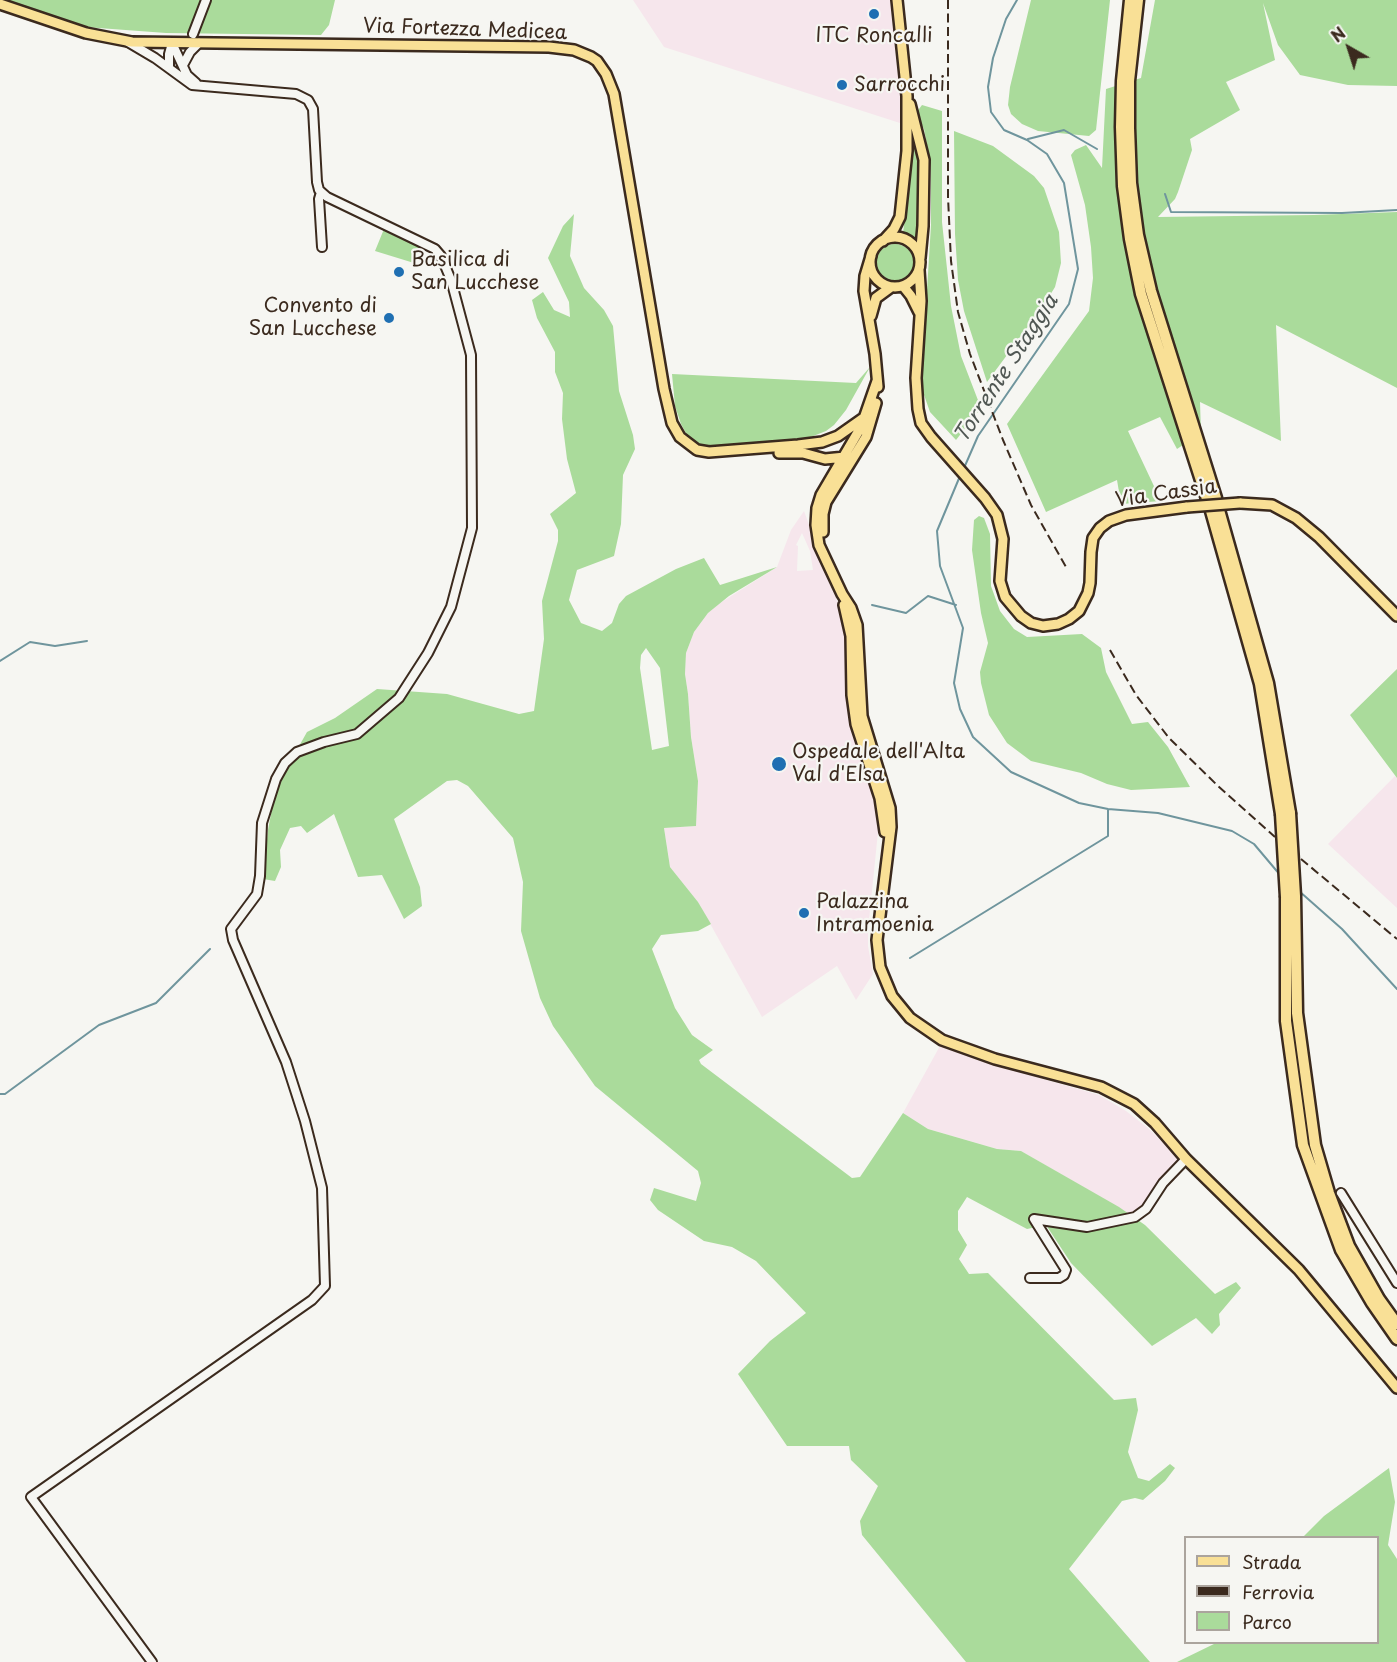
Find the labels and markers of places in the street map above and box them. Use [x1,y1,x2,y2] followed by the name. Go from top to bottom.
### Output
[867,7,881,21] marker: ITC Roncalli
[816,24,932,48] place label: ITC Roncalli
[854,73,945,97] place label: Sarrocchi
[835,78,849,92] marker: Sarrocchi
[411,248,539,295] place label: Basilica di San Lucchese
[392,265,406,279] marker: Basilica di San Lucchese
[249,294,377,341] place label: Convento di San Lucchese
[382,311,396,325] marker: Convento di San Lucchese
[792,740,965,787] place label: Ospedale dell'Alta Val d'Elsa
[770,755,788,773] marker: Ospedale dell'Alta Val d'Elsa
[816,890,934,937] place label: Palazzina Intramoenia
[797,906,811,920] marker: Palazzina Intramoenia

